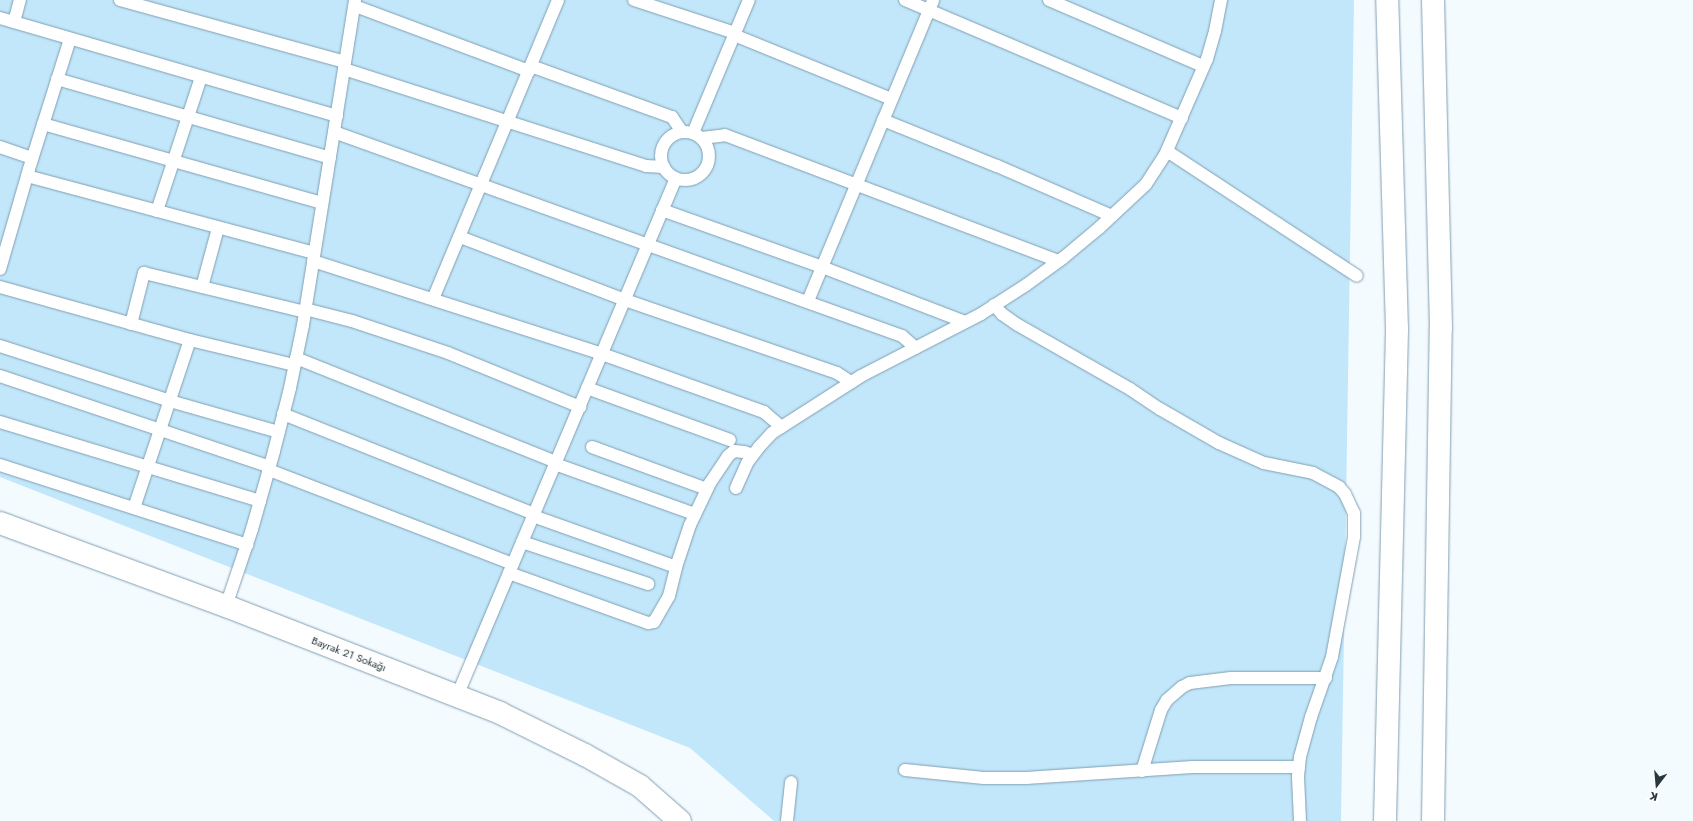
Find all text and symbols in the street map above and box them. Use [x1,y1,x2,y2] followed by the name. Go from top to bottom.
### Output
[310,634,388,674] street label: Bayrak 21 Sokağı
[1637,765,1677,805] north arrow
[1648,788,1660,805] text: K

